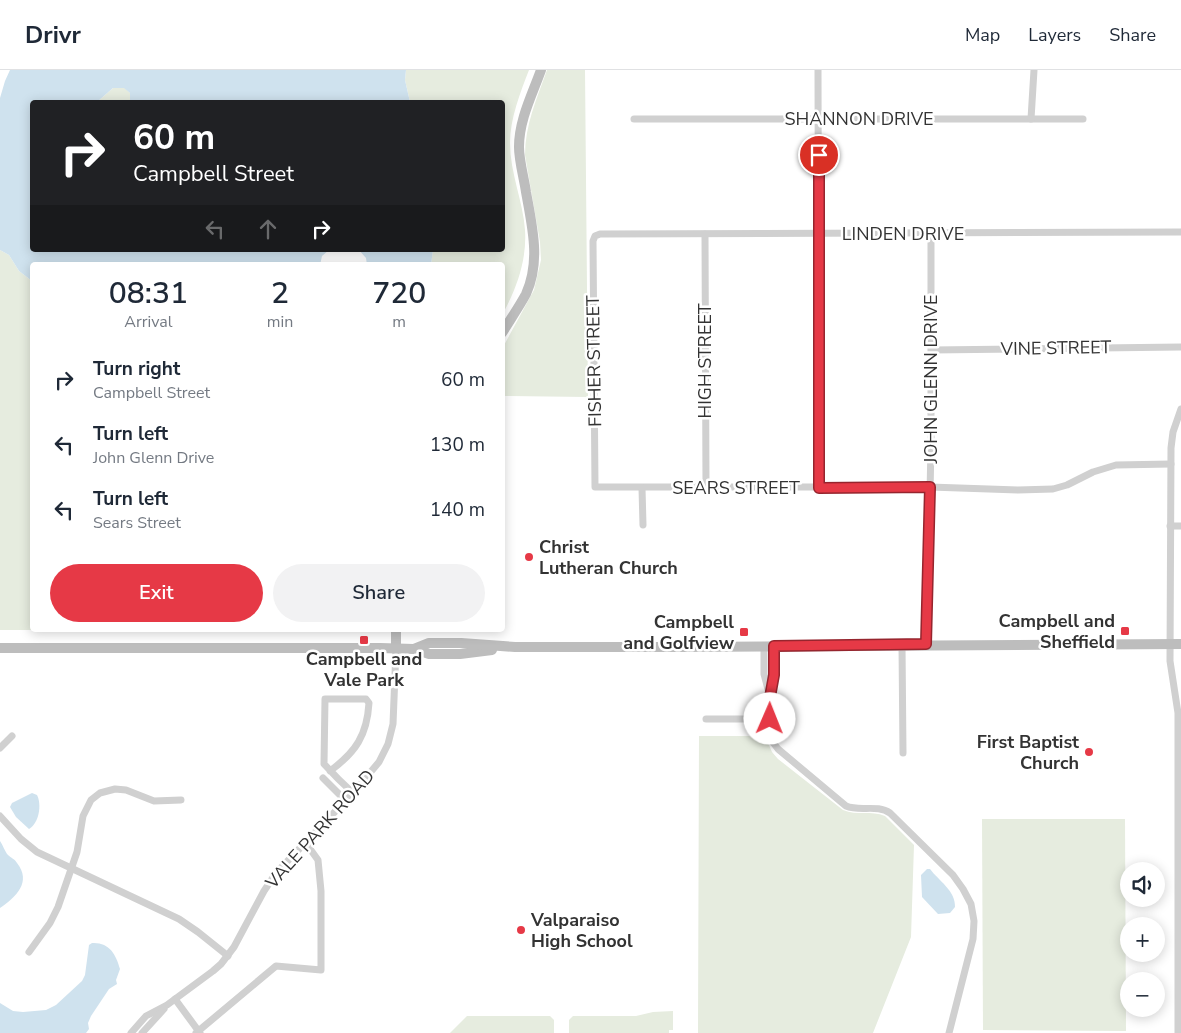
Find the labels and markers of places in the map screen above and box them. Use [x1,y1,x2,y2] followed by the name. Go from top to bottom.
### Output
[798,134,840,176] pin
[539,535,678,580] place label: Christ Lutheran Church
[523,551,535,563] marker: Christ Lutheran Church
[999,609,1115,654] place label: Campbell and Sheffield
[623,610,735,655] place label: Campbell and Golfview
[1119,625,1131,637] marker: Campbell and Sheffield
[738,626,750,638] marker: Campbell and Golfview
[358,634,370,646] marker: Campbell and Vale Park
[306,647,422,692] place label: Campbell and Vale Park
[977,730,1079,775] place label: First Baptist Church
[1083,746,1095,758] marker: First Baptist Church
[530,908,633,953] place label: Valparaiso High School
[515,924,527,936] marker: Valparaiso High School

